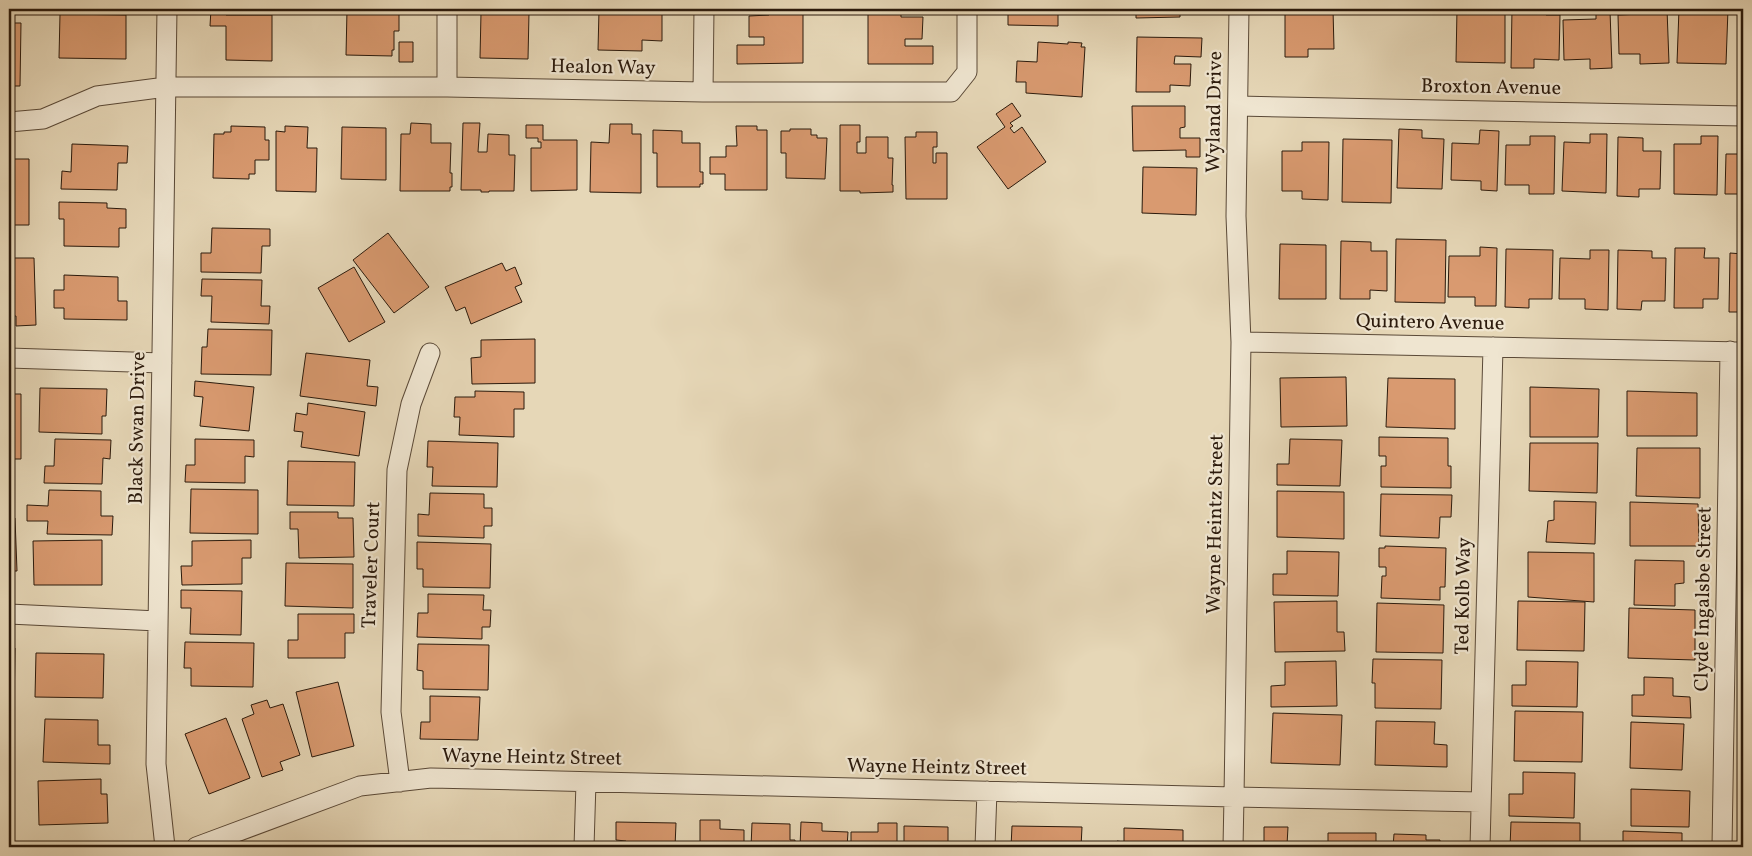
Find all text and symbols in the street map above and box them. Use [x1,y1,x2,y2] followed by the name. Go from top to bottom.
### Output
[1200,51,1230,173] street label: Wyland Drive
[550,53,656,83] street label: Healon Way
[1421,73,1561,103] street label: Broxton Avenue
[1355,308,1505,338] street label: Quintero Avenue
[123,351,153,505] street label: Black Swan Drive
[1200,434,1232,614] street label: Wayne Heintz Street
[356,501,388,629] street label: Traveler Court
[1688,506,1720,692] street label: Clyde Ingalsbe Street
[1449,537,1479,655] street label: Ted Kolb Way
[442,742,622,774] street label: Wayne Heintz Street
[847,752,1027,784] street label: Wayne Heintz Street

